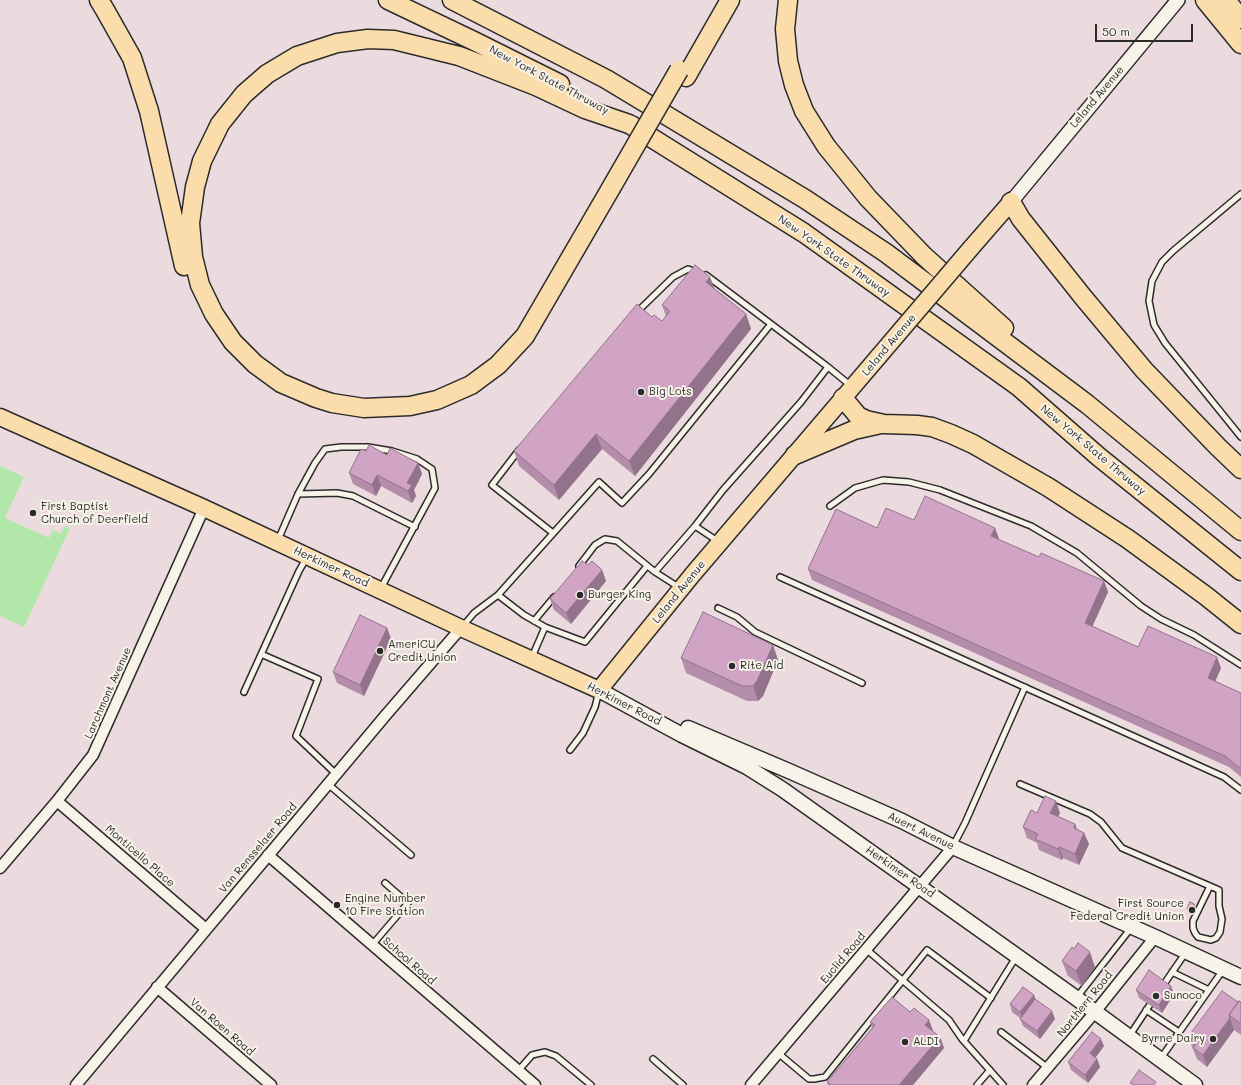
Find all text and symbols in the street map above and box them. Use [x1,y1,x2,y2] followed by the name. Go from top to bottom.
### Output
[1097,16,1195,42] scale bar
[1102,23,1130,39] text: 50 m
[487,43,611,117] street label: New York State Thruway
[1067,63,1127,131] street label: Leland Avenue
[775,212,893,300] street label: New York State Thruway
[859,311,919,379] street label: Leland Avenue
[649,385,692,399] place label: Big Lots
[636,387,646,397] marker: Big Lots
[1038,402,1148,498] street label: New York State Thruway
[41,500,148,526] place label: First Baptist Church of Deerfield
[28,508,38,518] marker: First Baptist Church of Deerfield
[291,544,371,590] street label: Herkimer Road
[650,558,708,626] street label: Leland Avenue
[588,588,651,602] place label: Burger King
[575,590,585,600] marker: Burger King
[388,638,456,664] place label: AmeriCU Credit Union
[82,645,134,741] street label: Larchmont Avenue
[375,646,385,656] marker: AmeriCU Credit Union
[740,659,784,673] place label: Rite Aid
[727,661,737,671] marker: Rite Aid
[585,680,663,728] street label: Herkimer Road
[216,800,300,896] street label: Van Rensselaer Road
[886,809,956,853] street label: Auert Avenue
[102,822,178,890] street label: Monticello Place
[863,843,937,901] street label: Herkimer Road
[345,892,426,918] place label: Engine Number 10 Fire Station
[1070,897,1184,923] place label: First Source Federal Credit Union
[332,900,342,910] marker: Engine Number 10 Fire Station
[1187,905,1197,915] marker: First Source Federal Credit Union
[818,930,868,986] street label: Euclid Road
[380,935,438,987] street label: School Road
[1055,969,1115,1039] street label: Northern Road
[1164,989,1202,1003] place label: Sunoco
[1151,991,1161,1001] marker: Sunoco
[187,995,257,1059] street label: Van Roen Road
[1141,1032,1205,1046] place label: Byrne Dairy
[1208,1034,1218,1044] marker: Byrne Dairy
[913,1035,939,1049] place label: ALDI
[900,1037,910,1047] marker: ALDI

